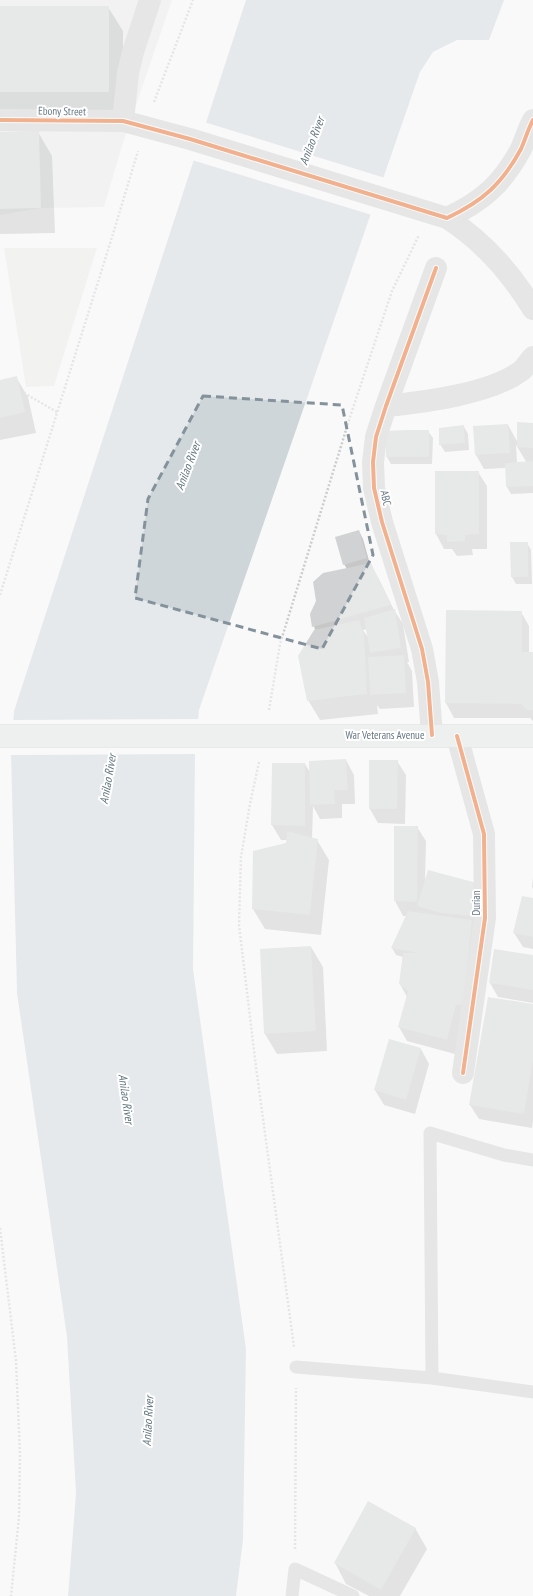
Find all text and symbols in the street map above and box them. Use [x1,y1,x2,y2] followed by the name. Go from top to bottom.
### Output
[38,104,86,118] street label: Ebony Street
[296,113,328,167] water label: Anilao River
[172,438,204,492] water label: Anilao River
[378,489,394,507] street label: ABC
[346,728,425,742] street label: War Veterans Avenue
[96,751,120,805] water label: Anilao River
[469,890,483,916] street label: Durian
[116,1073,138,1126] water label: Anilao River
[139,1394,156,1446] water label: Anilao River

